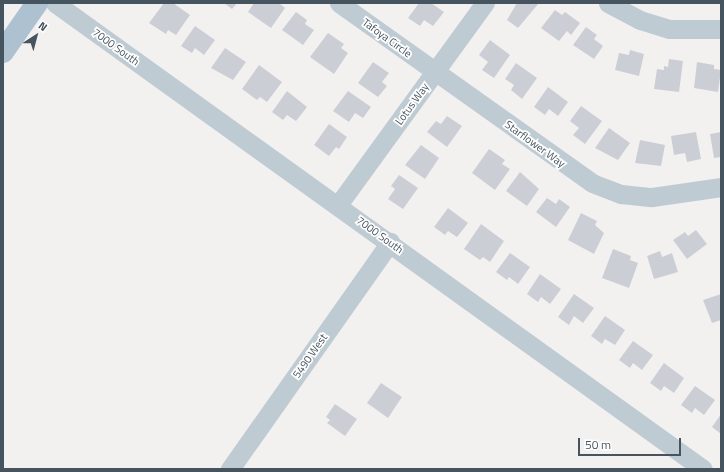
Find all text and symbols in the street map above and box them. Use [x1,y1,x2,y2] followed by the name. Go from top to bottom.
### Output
[16,16,56,56] north arrow
[360,16,414,60] street label: Tafoya Circle
[35,18,51,35] text: N
[90,26,142,68] street label: 7000 South
[392,80,432,128] street label: Lotus Way
[502,118,568,170] street label: Starflower Way
[354,214,406,256] street label: 7000 South
[290,331,330,381] street label: 5490 West
[580,430,683,456] scale bar
[585,435,611,454] text: 50 m

